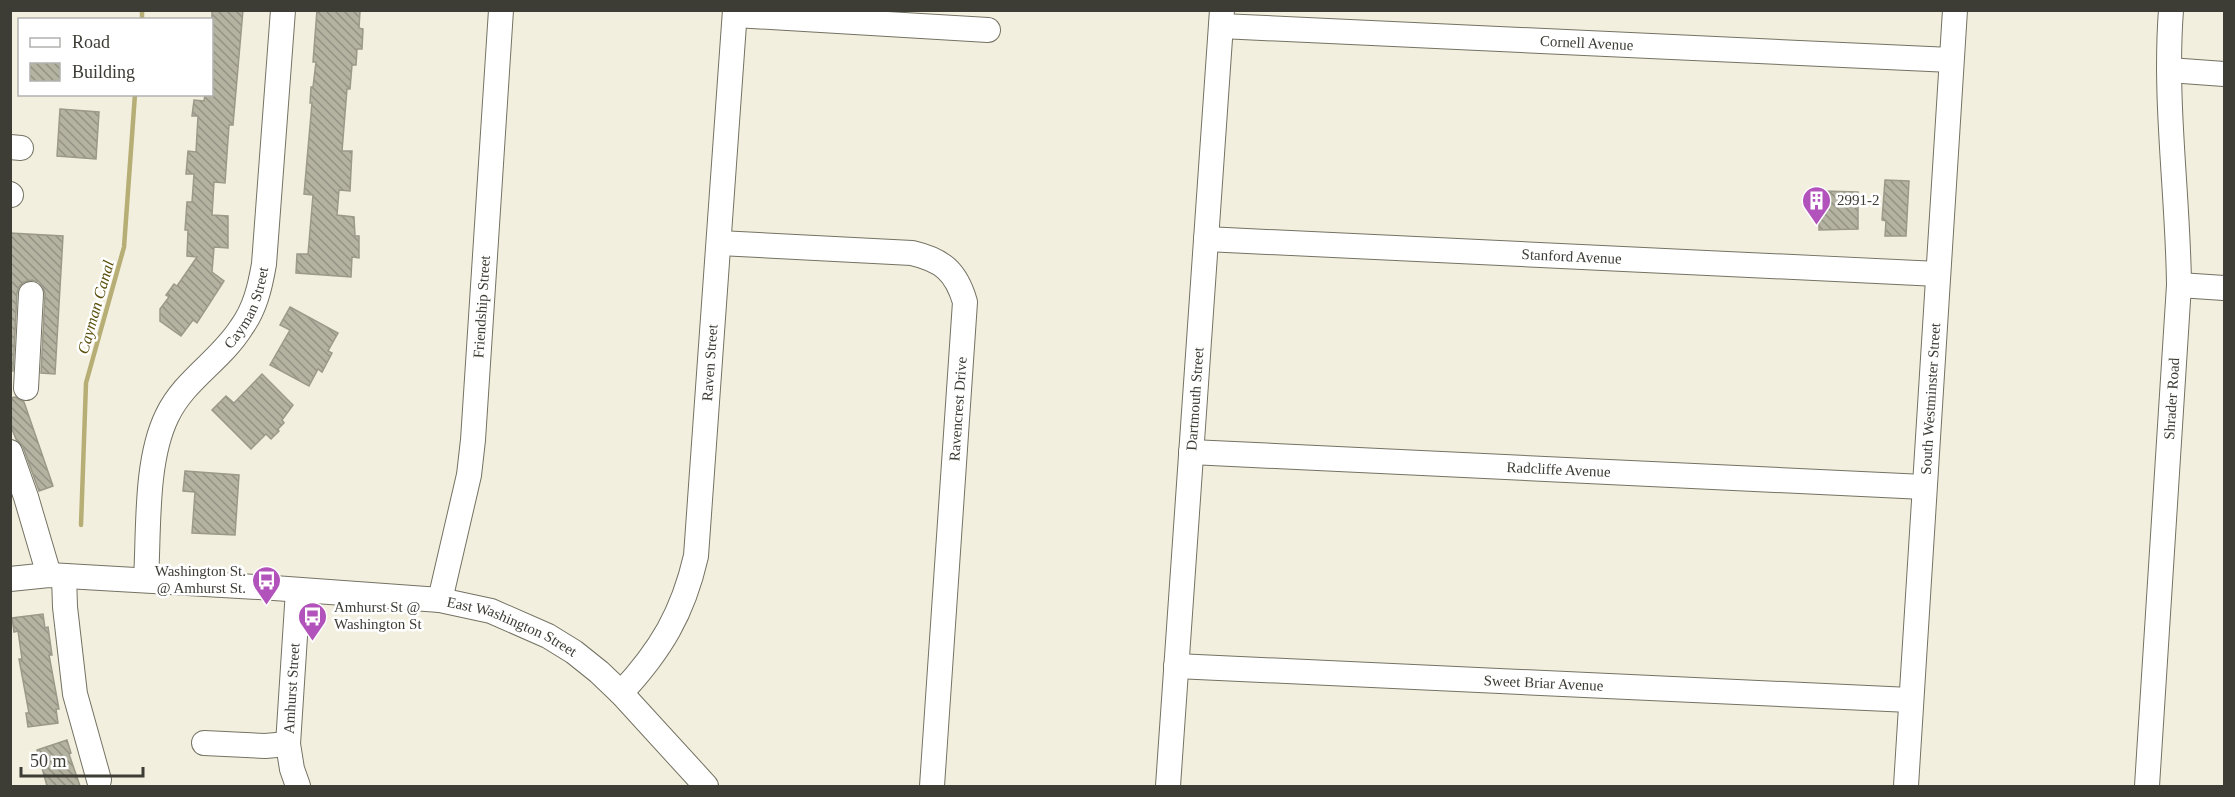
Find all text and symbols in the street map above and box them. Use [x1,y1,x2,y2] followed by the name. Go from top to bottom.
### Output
[18,18,213,96] legend
[72,32,110,52] text: Road
[1540,33,1634,53] street label: Cornell Avenue
[72,62,135,82] text: Building
[1800,184,1832,226] building icon: 2991-2
[1837,192,1880,208] place label: 2991-2
[1521,246,1622,267] street label: Stanford Avenue
[470,254,493,359] street label: Friendship Street
[74,258,118,356] water label: Cayman Canal
[221,265,271,352] street label: Cayman Street
[1918,322,1943,475] street label: South Westminster Street
[699,323,721,402] street label: Raven Street
[1183,346,1207,451] street label: Dartmouth Street
[946,356,970,462] street label: Ravencrest Drive
[2161,357,2182,440] street label: Shrader Road
[1506,459,1611,480] street label: Radcliffe Avenue
[155,563,246,596] place label: Washington St. @ Amhurst St.
[251,564,283,606] bus stop icon: Washington St. @ Amhurst St.
[445,594,580,660] street label: East Washington Street
[334,599,422,632] place label: Amhurst St @ Washington St
[297,600,329,642] bus stop icon: Amhurst St @ Washington St
[281,642,303,735] street label: Amhurst Street
[1483,672,1604,694] street label: Sweet Briar Avenue
[21,740,142,778] scale bar
[30,751,67,771] text: 50 m

